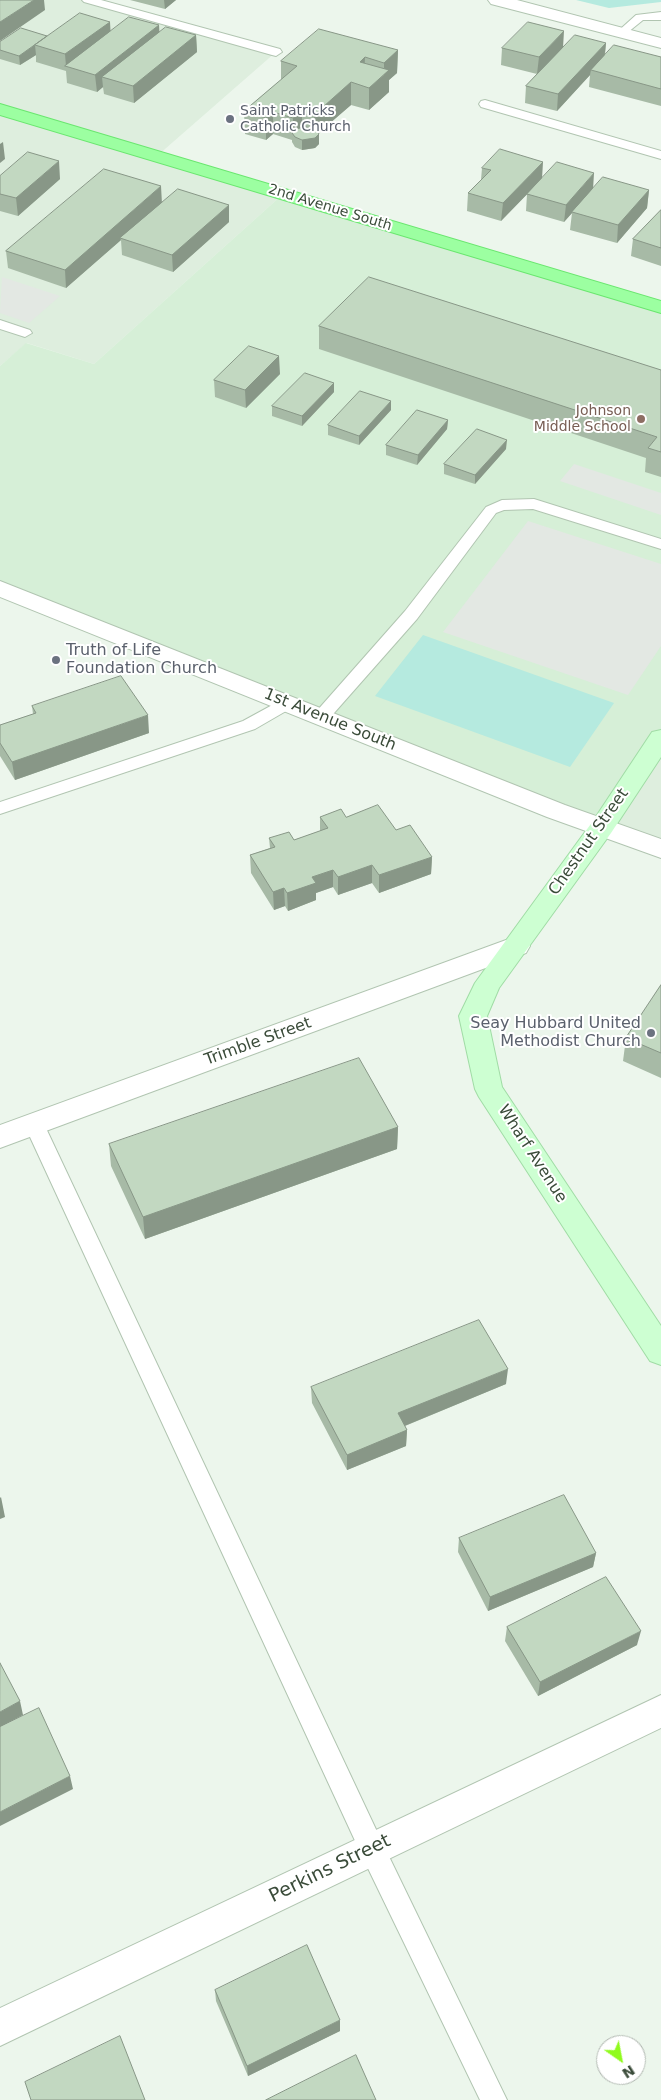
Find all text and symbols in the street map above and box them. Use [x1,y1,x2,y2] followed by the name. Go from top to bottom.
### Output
[240,103,351,136] place label: Saint Patricks Catholic Church
[224,113,236,125] marker: Saint Patricks Catholic Church
[266,181,394,235] street label: 2nd Avenue South
[534,403,631,436] place label: Johnson Middle School
[635,413,647,425] marker: Johnson Middle School
[66,641,217,679] place label: Truth of Life Foundation Church
[50,654,62,666] marker: Truth of Life Foundation Church
[261,685,399,755] street label: 1st Avenue South
[545,785,633,899] street label: Chestnut Street
[202,1014,314,1070] street label: Trimble Street
[470,1014,641,1052] place label: Seay Hubbard United Methodist Church
[645,1027,657,1039] marker: Seay Hubbard United Methodist Church
[493,1102,571,1206] street label: Wharf Avenue
[266,1830,394,1908] street label: Perkins Street
[596,2035,646,2085] north arrow
[619,2062,638,2082] text: N

